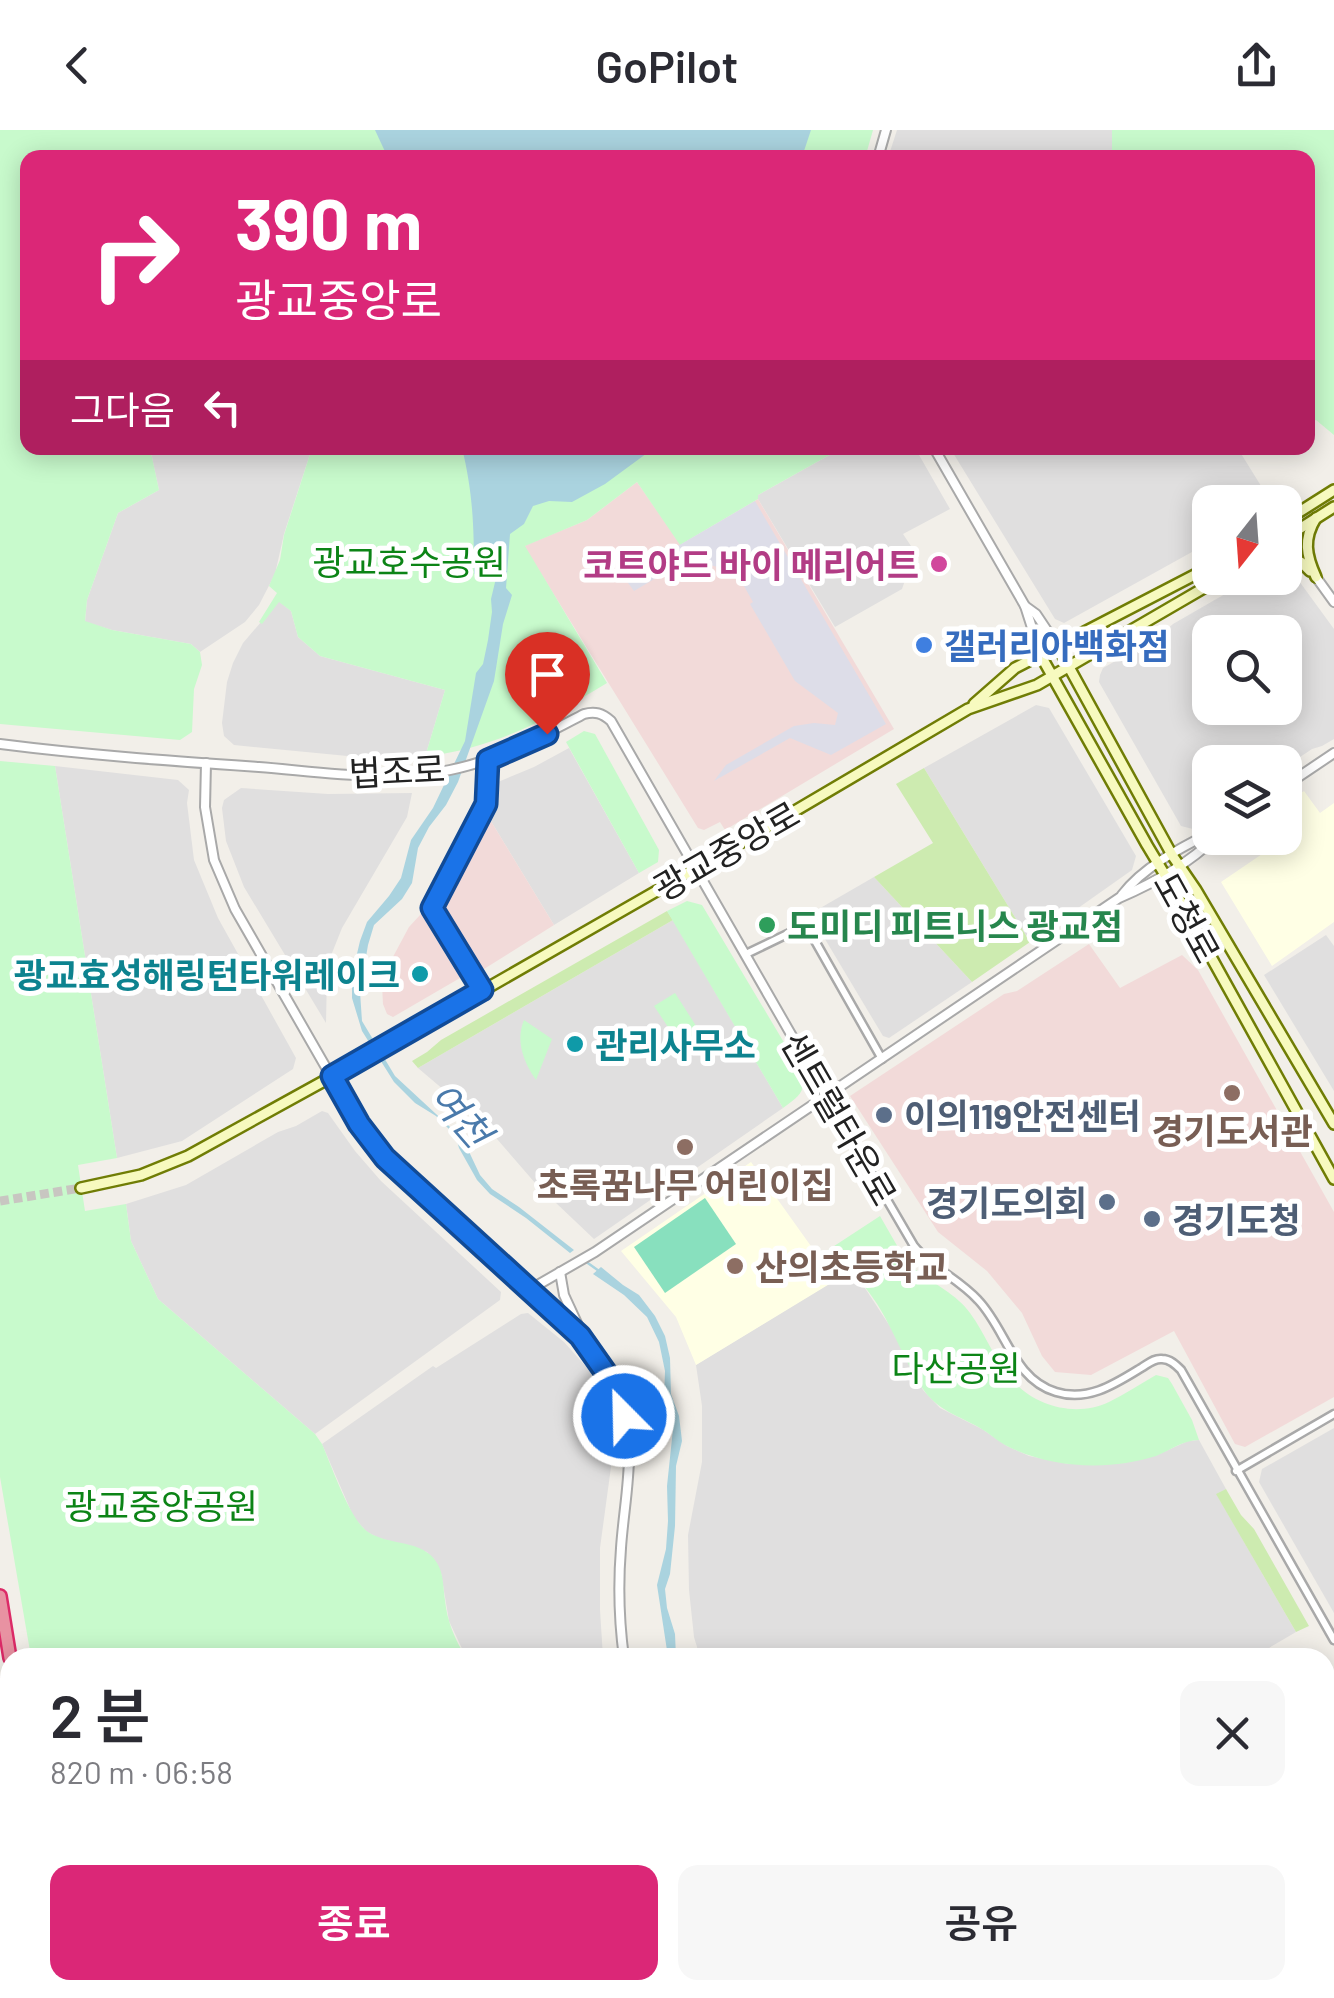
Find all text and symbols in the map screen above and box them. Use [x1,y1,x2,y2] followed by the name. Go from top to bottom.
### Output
[50,38,105,93] icon: back
[596,38,738,92] text: GoPilot
[1229,38,1284,93] icon: share
[235,180,422,264] text: 390 m
[70,190,200,320] icon: right
[235,272,442,326] text: 광교중앙로
[195,380,250,435] icon: left
[70,386,175,432] text: 그다음
[1192,485,1302,595] north arrow
[1192,485,1302,855] map controls
[312,540,506,582] park label: 광교호수공원
[583,543,919,585] place label: 코트야드 바이 메리어트
[928,553,950,575] marker: 코트야드 바이 메리어트
[1192,615,1302,725] button: search
[944,624,1169,666] place label: 갤러리아백화점
[505,632,590,735] pin
[913,634,935,656] marker: 갤러리아백화점
[520,647,575,702] icon: arrive
[1192,745,1302,855] button: layers
[348,747,446,793] street label: 법조로
[646,792,806,908] street label: 광교중앙로
[1146,865,1230,969] street label: 도청로
[787,904,1123,946] place label: 도미디 피트니스 광교점
[756,914,778,936] marker: 도미디 피트니스 광교점
[14,953,400,995] place label: 광교효성해링턴타워레이크
[409,963,431,985] marker: 광교효성해링턴타워레이크
[595,1023,756,1065] place label: 관리사무소
[774,1024,906,1212] street label: 센트럴타운로
[564,1033,586,1055] marker: 관리사무소
[421,1073,504,1159] water label: 여천
[1221,1082,1243,1104] marker: 경기도서관
[904,1094,1141,1136] place label: 이의119안전센터
[873,1104,895,1126] marker: 이의119안전센터
[1151,1109,1313,1151] place label: 경기도서관
[674,1136,696,1158] marker: 초록꿈나무 어린이집
[537,1163,833,1205] place label: 초록꿈나무 어린이집
[926,1181,1087,1223] place label: 경기도의회
[1096,1191,1118,1213] marker: 경기도의회
[1172,1198,1301,1240] place label: 경기도청
[1141,1208,1163,1230] marker: 경기도청
[755,1245,948,1287] place label: 산의초등학교
[724,1255,746,1277] marker: 산의초등학교
[892,1346,1020,1388] park label: 다산공원
[572,1364,676,1468] position arrow
[64,1484,258,1526] park label: 광교중앙공원
[50,1678,150,1750] text: 2 분
[1180,1681,1285,1786] button: close
[50,1752,233,1790] text: 820 m · 06:58
[50,1865,658,1980] button: 종료
[678,1865,1285,1980] button: 공유

